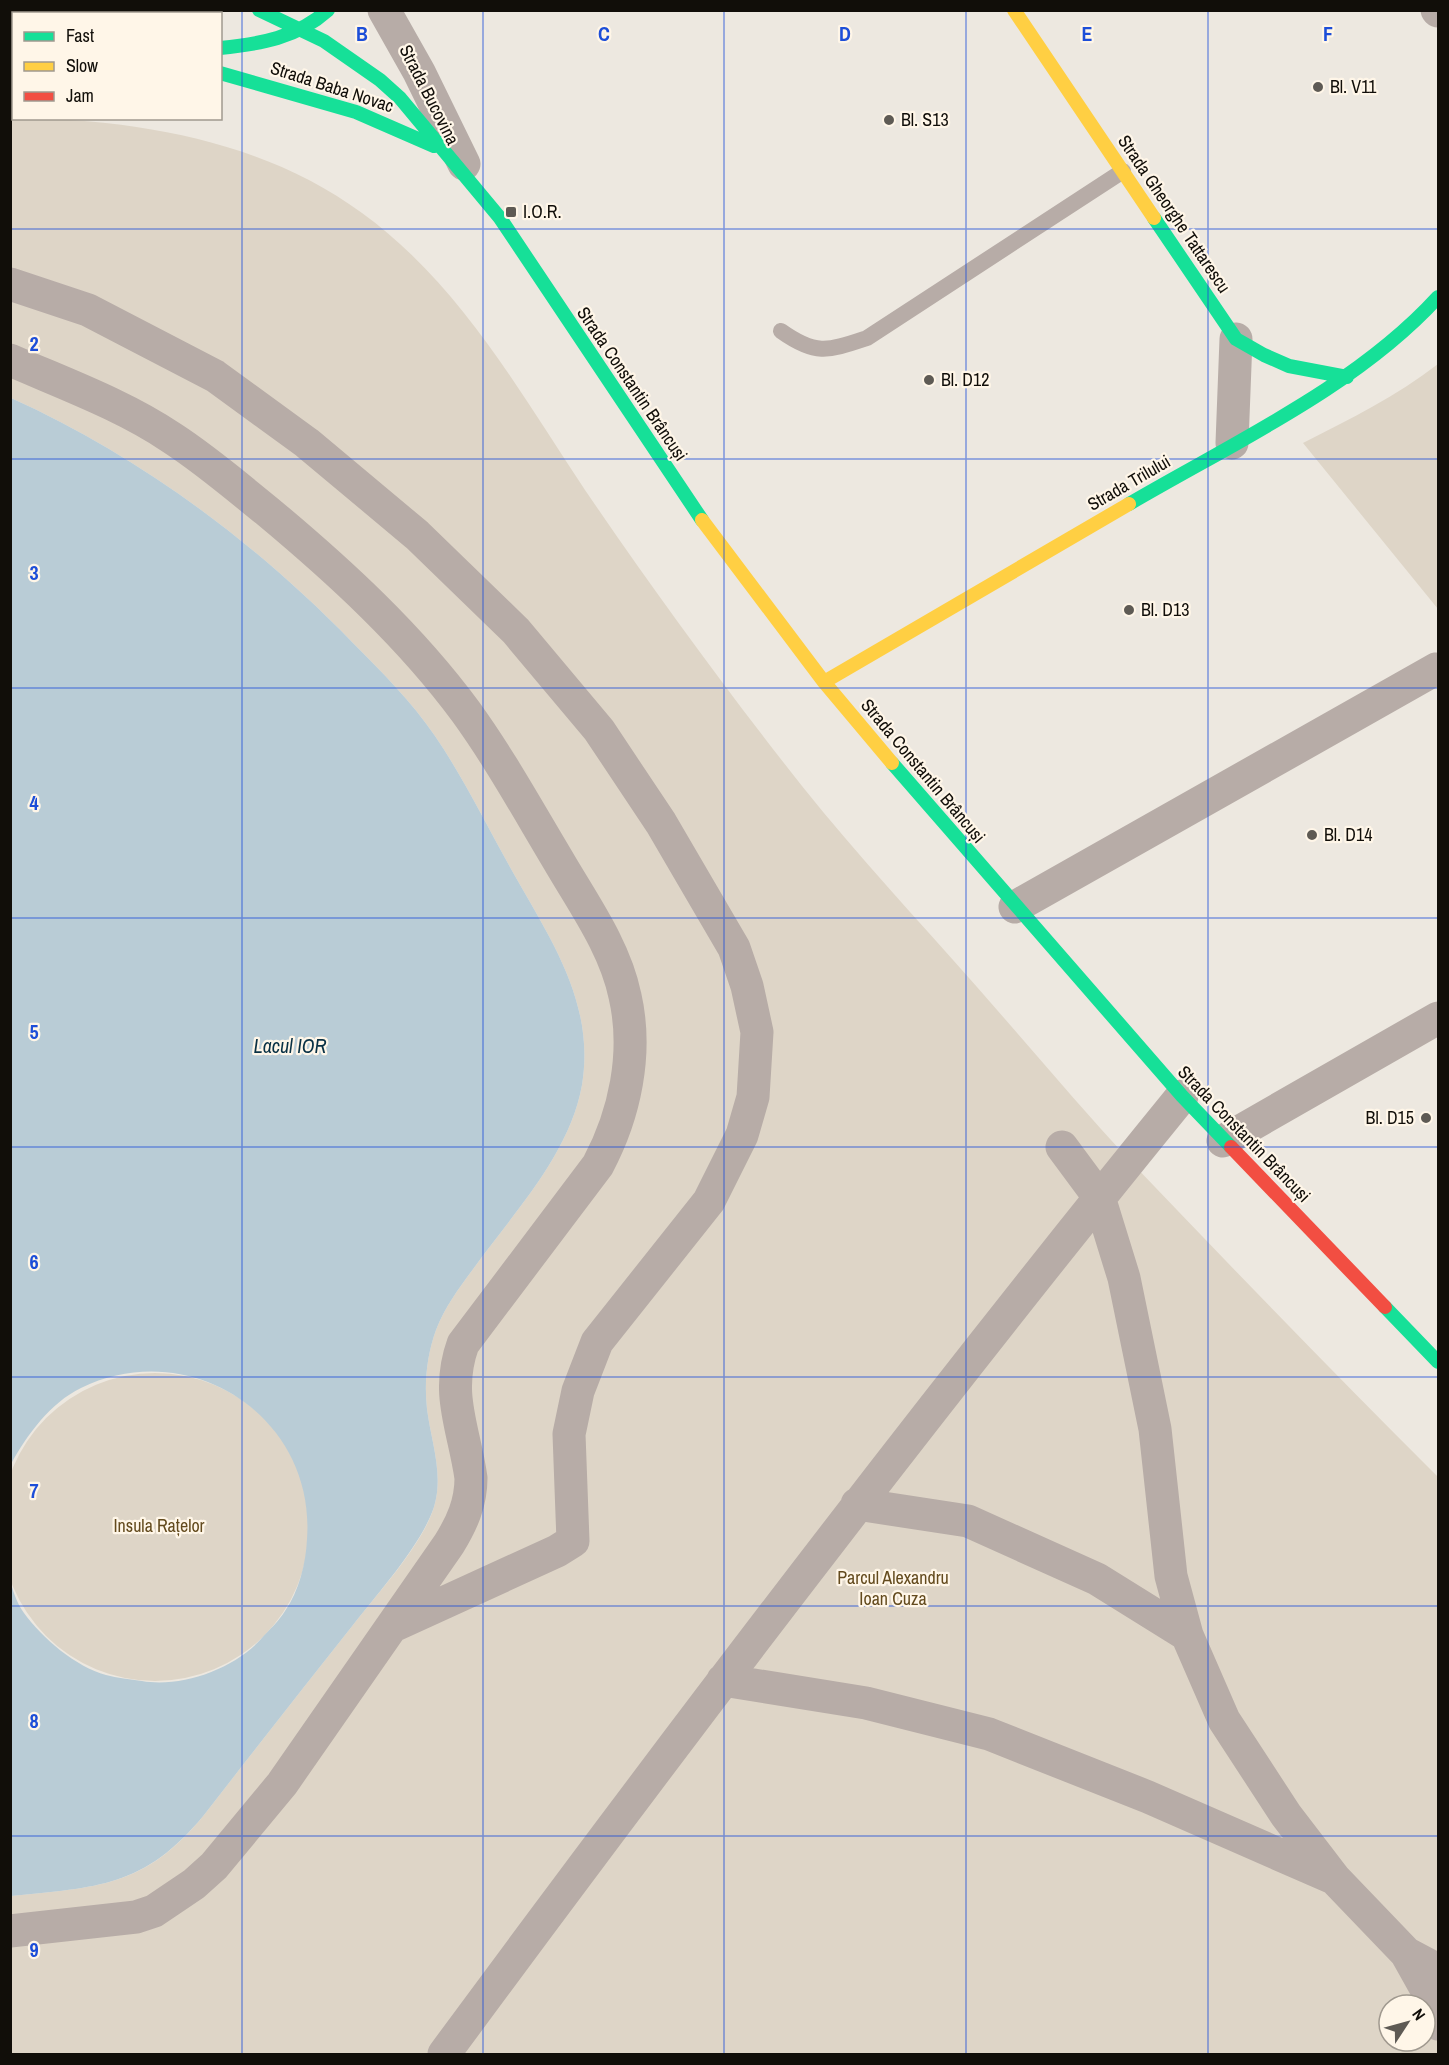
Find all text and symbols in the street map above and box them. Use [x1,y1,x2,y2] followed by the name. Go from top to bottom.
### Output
[12,12,222,120] legend
[356,20,368,47] text: B
[598,20,610,47] text: C
[839,20,851,47] text: D
[1082,20,1093,47] text: E
[1323,20,1333,47] text: F
[66,23,94,48] text: Fast
[394,40,465,149] street label: Strada Bucovina
[66,53,98,78] text: Slow
[267,55,397,118] street label: Strada Baba Novac
[1330,74,1377,99] place label: Bl. V11
[1311,80,1325,94] marker: Bl. V11
[66,83,94,108] text: Jam
[901,107,949,132] place label: Bl. S13
[882,113,896,127] marker: Bl. S13
[1112,130,1237,298] street label: Strada Gheorghe Tattarescu
[523,199,562,224] place label: I.O.R.
[504,205,518,219] marker: I.O.R.
[571,302,693,466] street label: Strada Constantin Brâncuși
[29,330,39,357] text: 2
[941,367,989,392] place label: Bl. D12
[922,373,936,387] marker: Bl. D12
[1083,449,1175,516] street label: Strada Trilului
[29,559,39,586] text: 3
[1141,597,1189,622] place label: Bl. D13
[1122,603,1136,617] marker: Bl. D13
[856,693,991,848] street label: Strada Constantin Brâncuși
[29,789,39,816] text: 4
[1324,822,1372,847] place label: Bl. D14
[1305,828,1319,842] marker: Bl. D14
[29,1018,39,1045] text: 5
[254,1032,327,1059] water label: Lacul IOR
[1172,1060,1316,1208] street label: Strada Constantin Brâncuși
[1366,1105,1414,1130] place label: Bl. D15
[1419,1111,1433,1125] marker: Bl. D15
[29,1248,39,1275] text: 6
[29,1477,39,1504] text: 7
[113,1513,205,1538] park label: Insula Rațelor
[837,1565,949,1611] park label: Parcul Alexandru Ioan Cuza
[29,1707,39,1734] text: 8
[29,1936,39,1963] text: 9
[1377,1993,1437,2053] north arrow
[1407,2004,1431,2024] text: N

